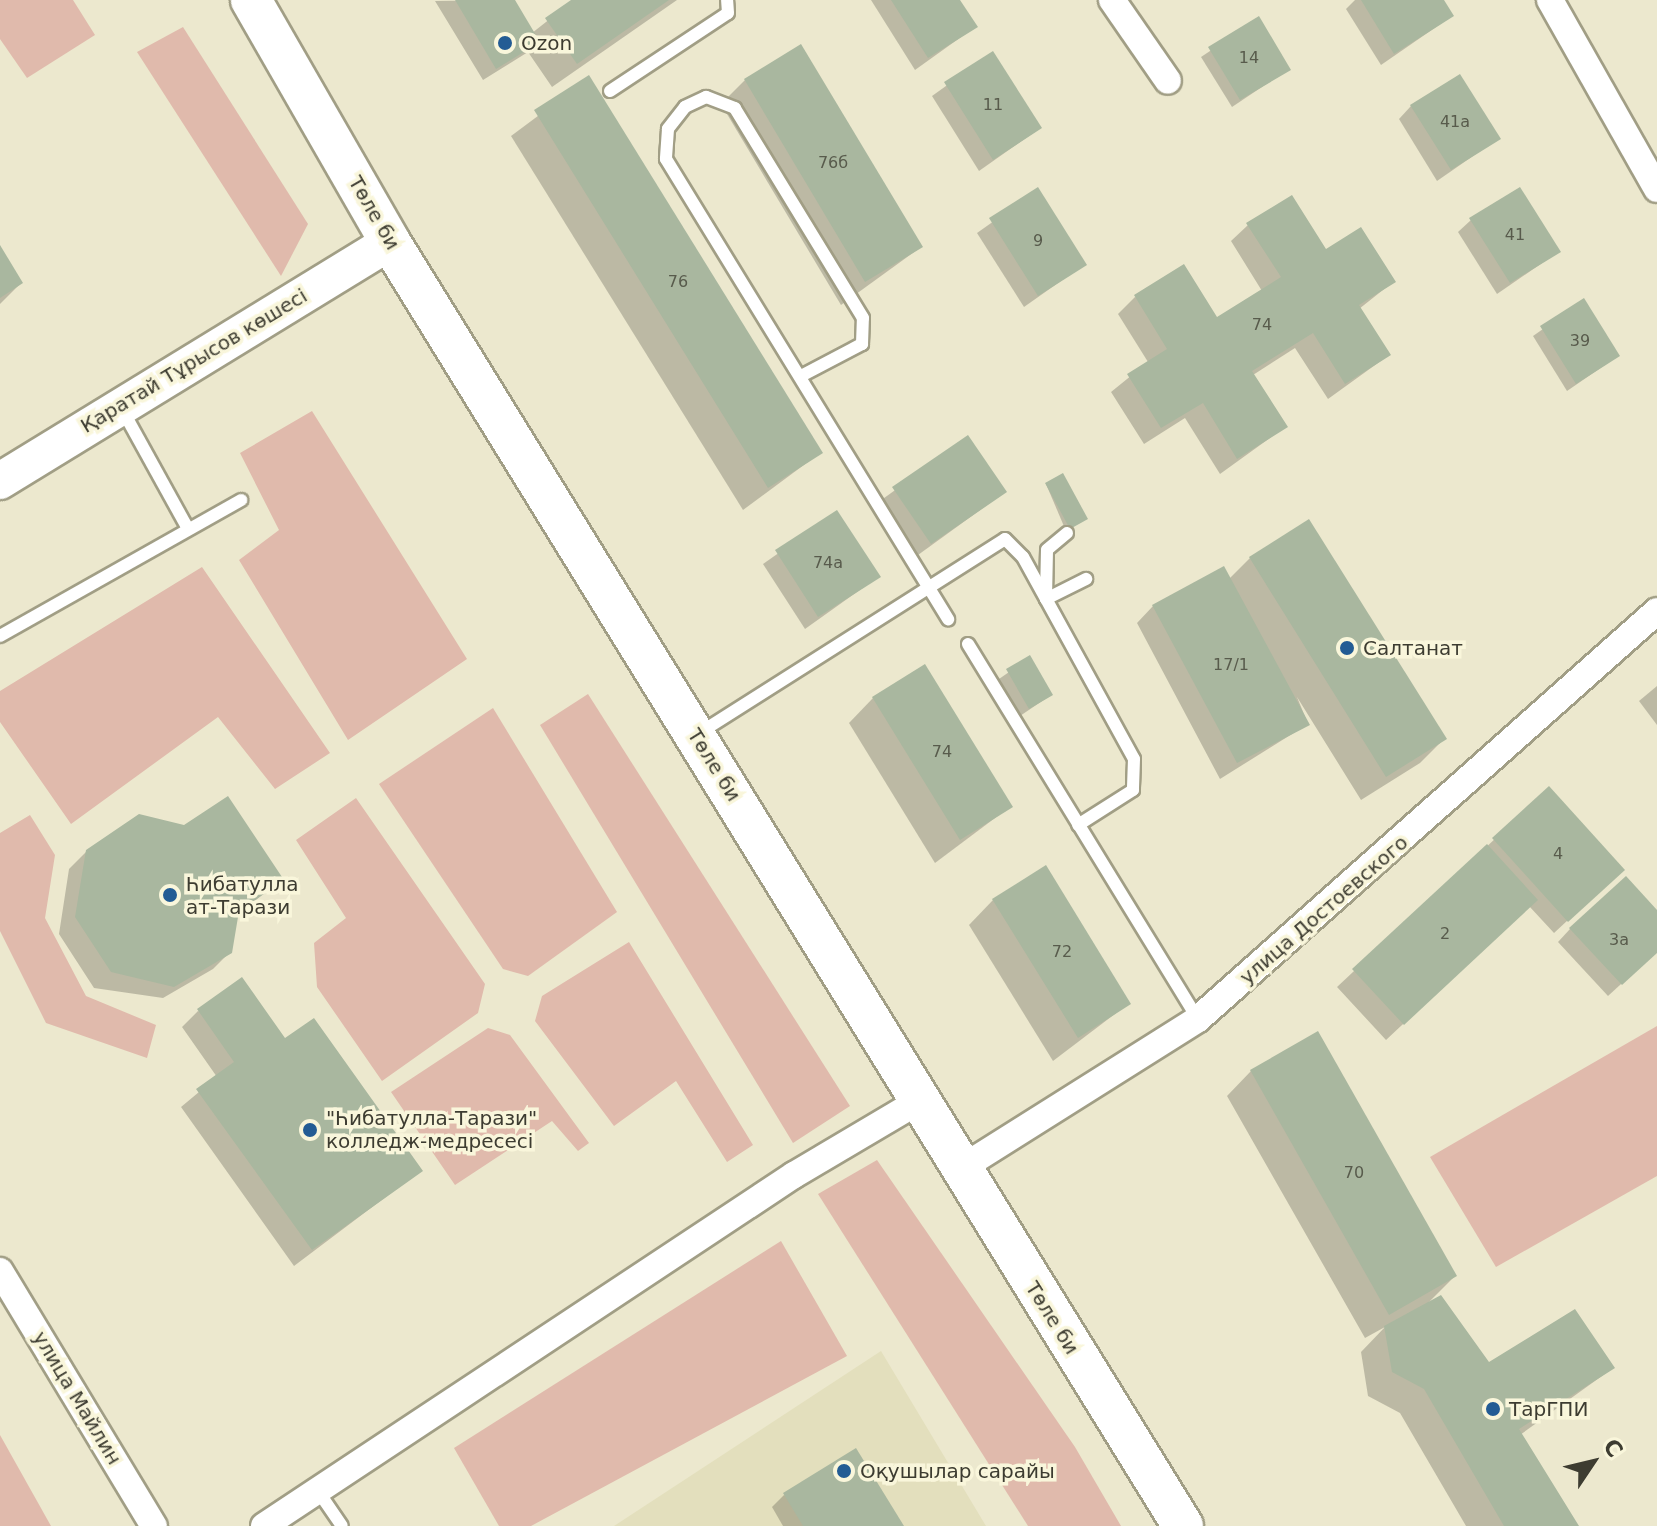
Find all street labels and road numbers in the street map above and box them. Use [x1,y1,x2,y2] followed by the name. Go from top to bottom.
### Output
[343,172,405,254] street label: Төле би
[76,284,312,438] street label: Қаратай Тұрысов көшесі
[682,724,746,806] street label: Төле би
[1235,831,1413,989] street label: улица Достоевского
[1020,1277,1084,1359] street label: Төле би
[28,1327,126,1469] street label: улица Майлин

